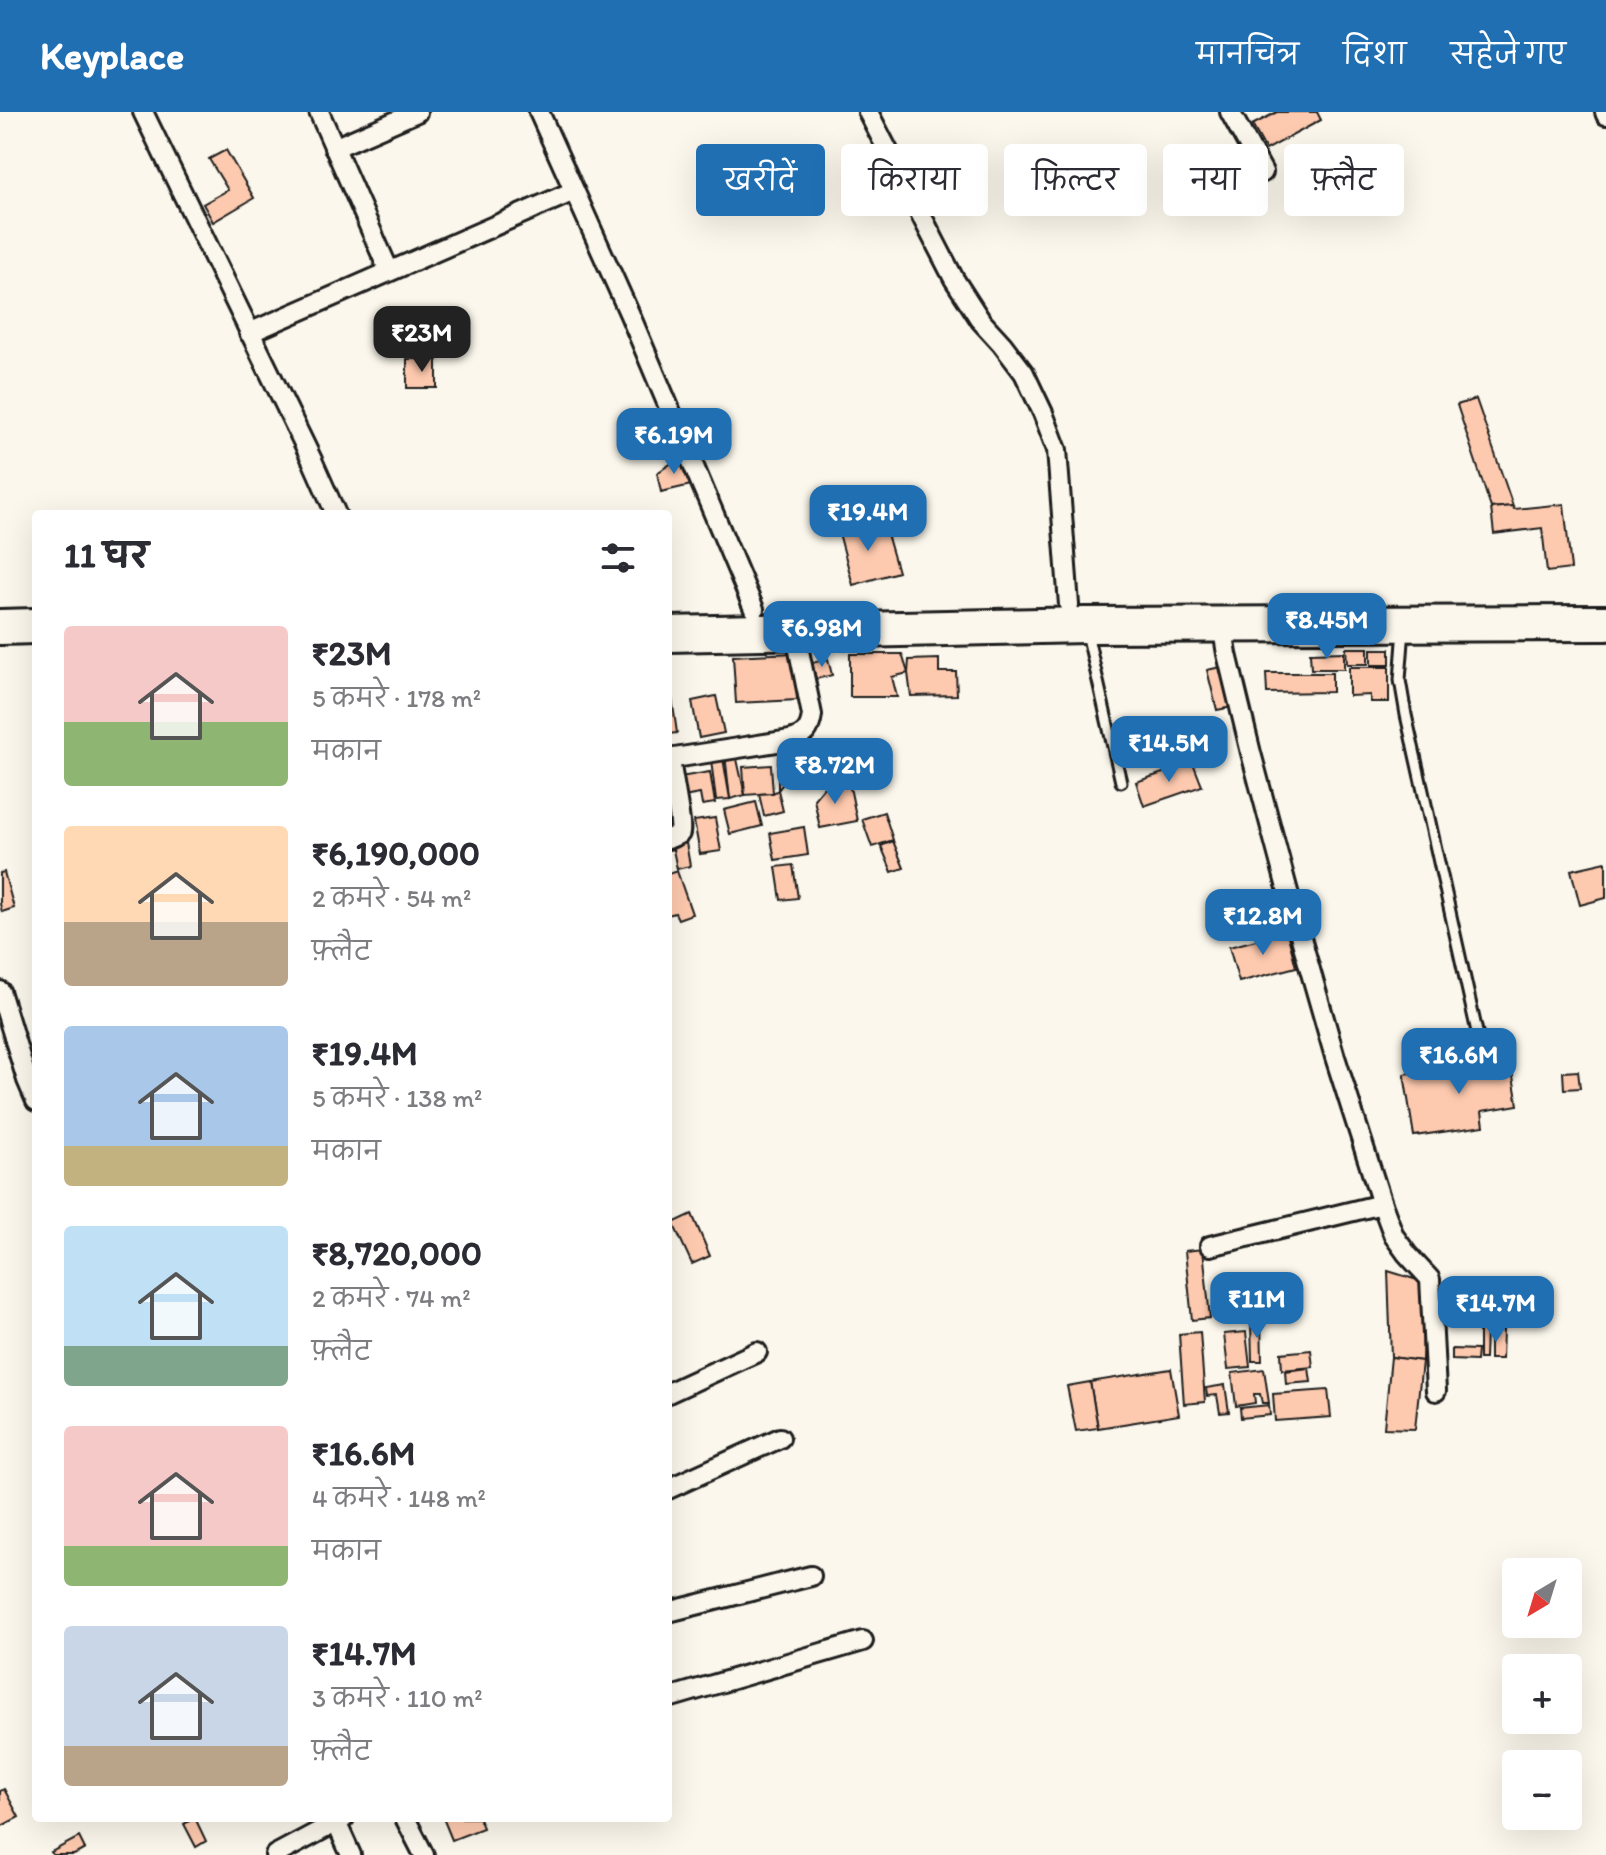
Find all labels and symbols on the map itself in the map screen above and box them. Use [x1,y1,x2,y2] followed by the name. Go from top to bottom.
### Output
[375,306,469,374] pin: ₹23M
[609,408,739,476] pin: ₹6.19M
[803,485,933,553] pin: ₹19.4M
[1262,593,1392,661] pin: ₹8.45M
[757,601,887,669] pin: ₹6.98M
[1104,716,1234,784] pin: ₹14.5M
[770,738,900,806] pin: ₹8.72M
[1198,889,1328,957] pin: ₹12.8M
[1394,1028,1524,1096] pin: ₹16.6M
[1210,1272,1304,1340] pin: ₹11M
[1431,1276,1561,1344] pin: ₹14.7M
[1502,1558,1582,1638] north arrow

